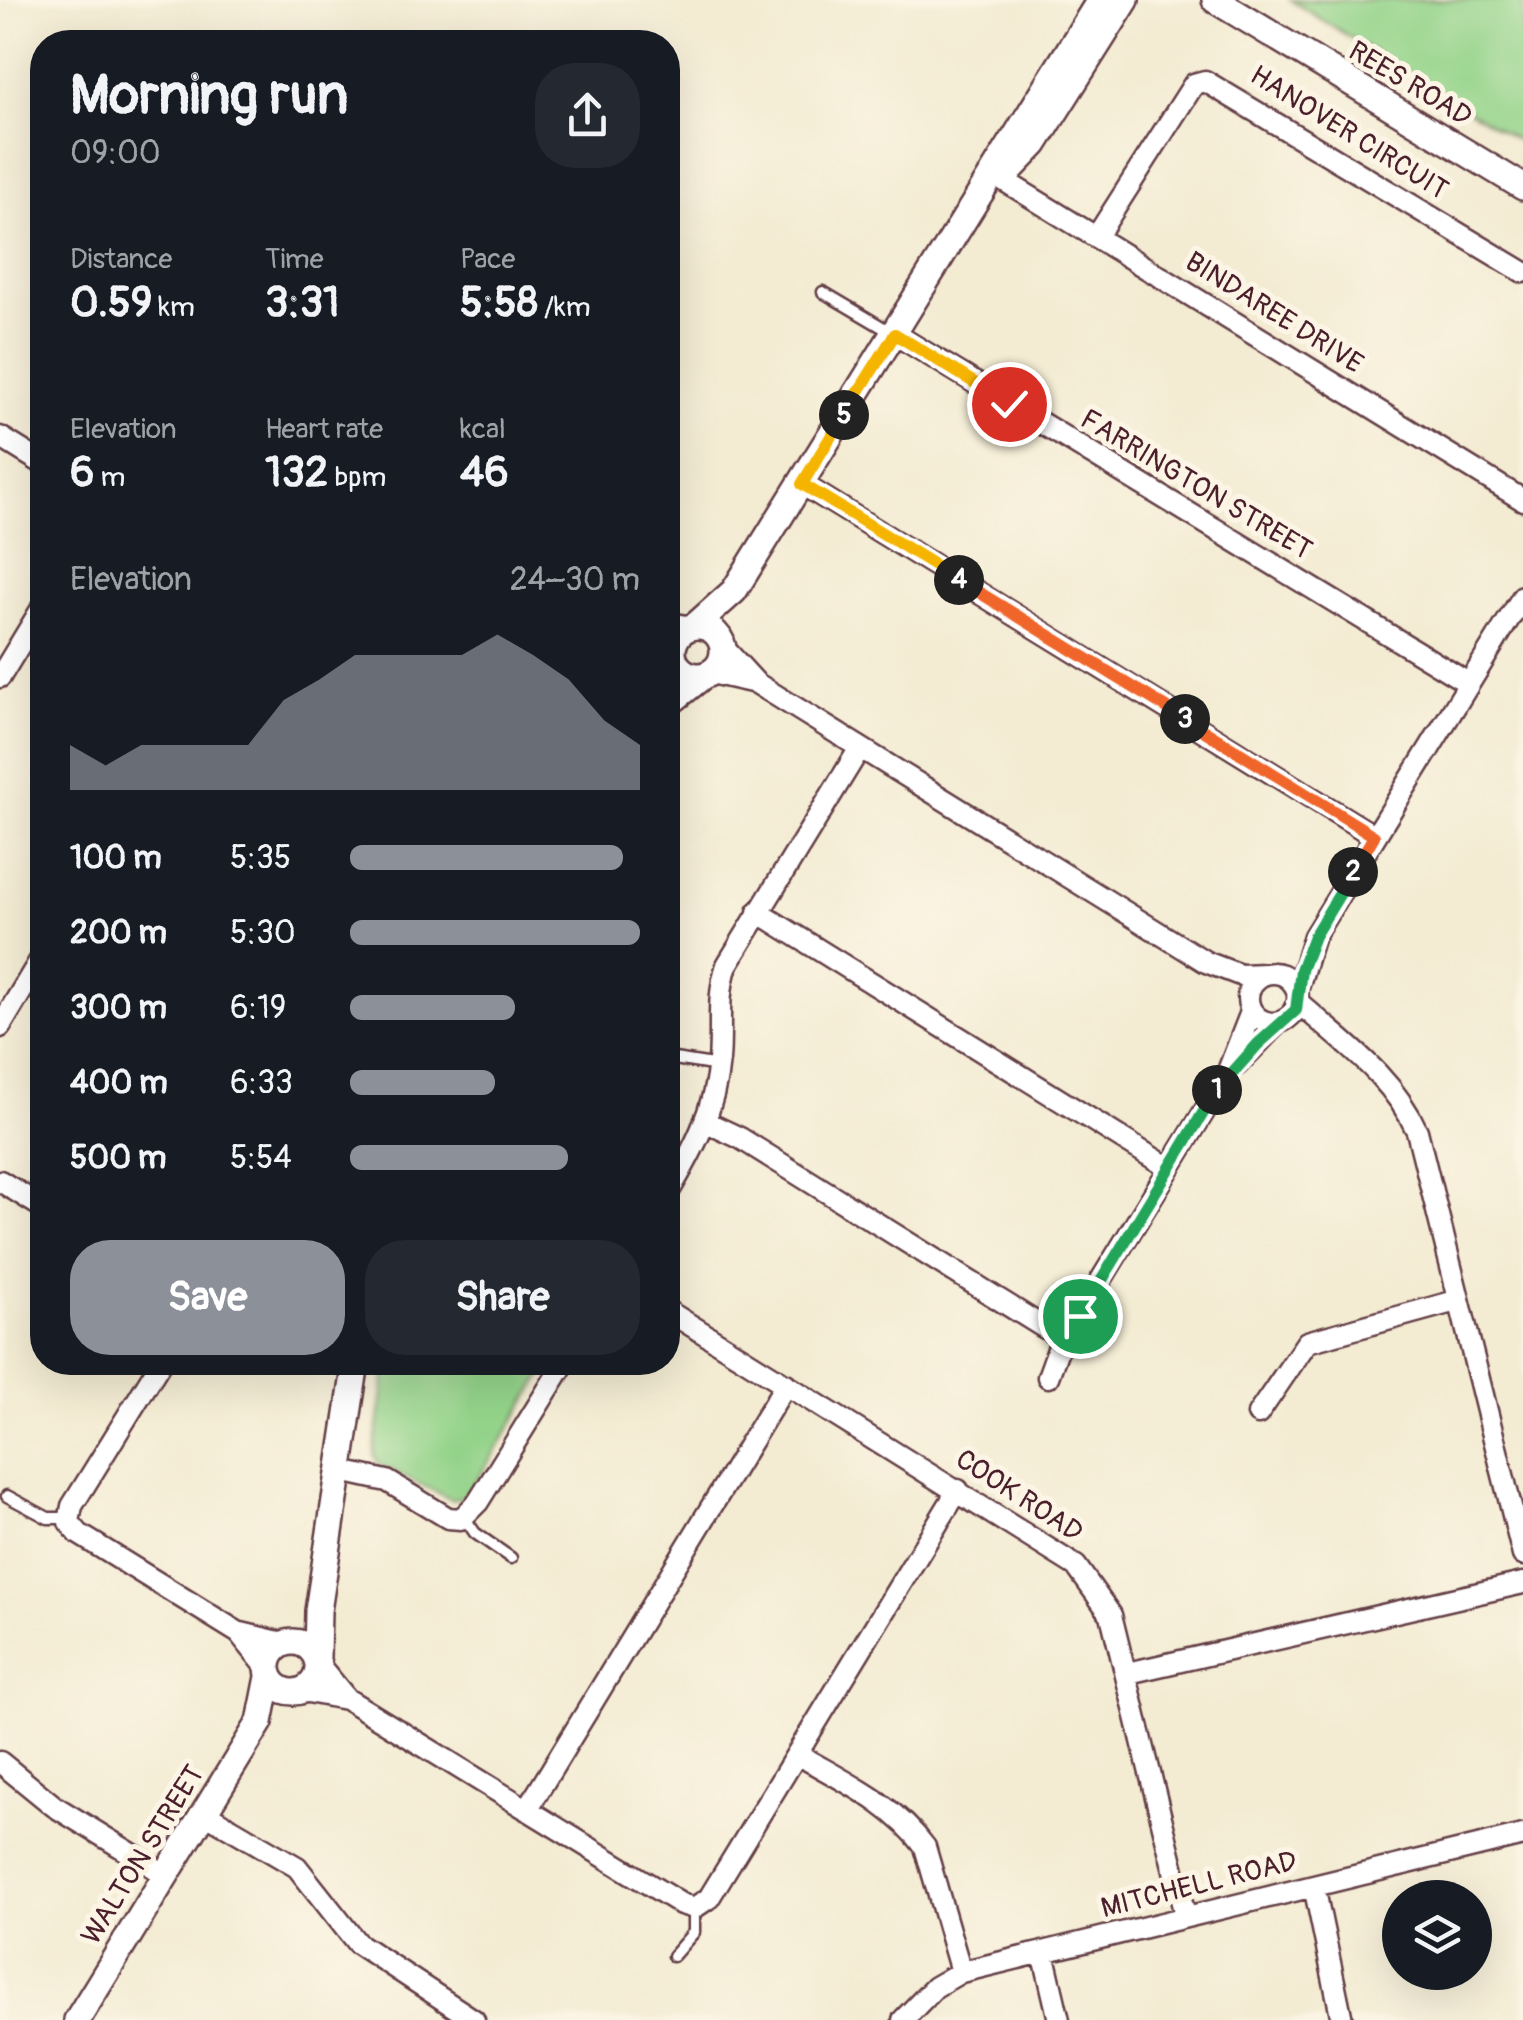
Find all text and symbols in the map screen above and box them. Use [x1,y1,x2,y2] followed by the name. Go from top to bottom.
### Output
[1342,34,1478,134] street label: REES ROAD
[1244,58,1454,208] street label: HANOVER CIRCUIT
[70,61,348,130] text: Morning run
[535,63,640,168] button: share
[70,133,161,173] text: 09:00
[70,242,172,277] text: Distance
[265,242,324,277] text: Time
[460,242,515,277] text: Pace
[1179,244,1369,382] street label: BINDAREE DRIVE
[70,277,152,329] text: 0.59
[265,277,340,329] text: 3:31
[460,277,538,329] text: 5:58
[152,290,195,325] text: km
[538,290,591,325] text: /km
[967,362,1052,447] pin
[982,377,1037,432] icon: check
[819,390,869,440] pin: 5
[836,397,852,432] text: 5
[1074,402,1318,568] street label: FARRINGTON STREET
[70,412,177,447] text: Elevation
[265,412,383,447] text: Heart rate
[460,412,506,447] text: kcal
[70,447,94,499] text: 6
[265,447,328,499] text: 132
[460,447,509,499] text: 46
[94,460,125,495] text: m
[328,460,386,495] text: bpm
[934,555,984,605] pin: 4
[70,560,192,600] text: Elevation
[510,560,640,600] text: 24–30 m
[951,562,967,597] text: 4
[1160,694,1210,744] pin: 3
[1177,701,1193,736] text: 3
[70,838,162,878] text: 100 m
[230,838,291,878] text: 5:35
[1328,847,1378,897] pin: 2
[1345,854,1361,889] text: 2
[70,913,167,953] text: 200 m
[230,913,296,953] text: 5:30
[70,988,167,1028] text: 300 m
[230,988,286,1028] text: 6:19
[70,1063,168,1103] text: 400 m
[230,1063,293,1103] text: 6:33
[1192,1065,1242,1115] pin: 1
[1212,1072,1222,1107] text: 1
[70,1138,166,1178] text: 500 m
[230,1138,292,1178] text: 5:54
[70,1240,345,1355] button: Save
[365,1240,640,1355] button: Share
[1038,1274,1123,1359] pin
[1053,1289,1108,1344] icon: arrive
[949,1442,1089,1550] street label: COOK ROAD
[74,1759,212,1951] street label: WALTON STREET
[1097,1844,1301,1926] street label: MITCHELL ROAD
[1382,1880,1492,1990] map controls
[1382,1880,1492,1990] button: layers

